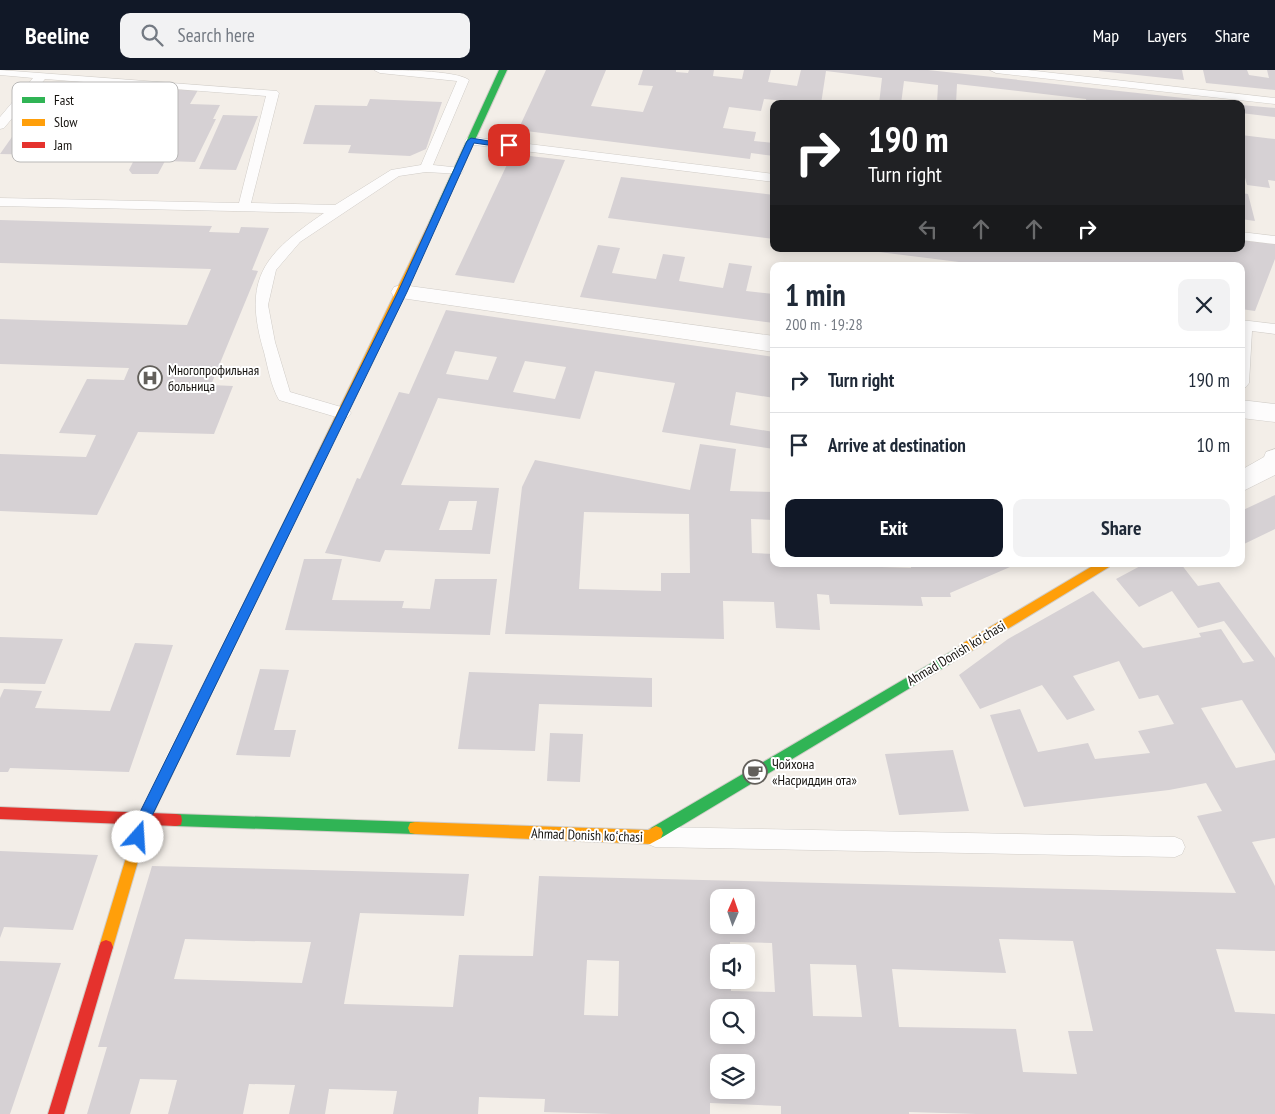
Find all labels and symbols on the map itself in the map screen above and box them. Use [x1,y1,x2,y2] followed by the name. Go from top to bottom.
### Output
[12,82,178,162] legend
[54,91,74,109] text: Fast
[54,113,78,131] text: Slow
[488,124,530,166] pin
[53,136,72,154] text: Jam
[168,361,259,395] place label: Многопрофильная больница
[137,365,163,391] hospital icon: Многопрофильная больница
[903,616,1009,690] street label: Ahmad Donish koʻchasi
[772,755,857,789] place label: Чойхона «Насриддин ота»
[742,759,768,785] cafe icon: Чойхона «Насриддин ота»
[111,810,163,862] position arrow
[531,824,643,846] street label: Ahmad Donish koʻchasi
[710,889,755,934] north arrow

